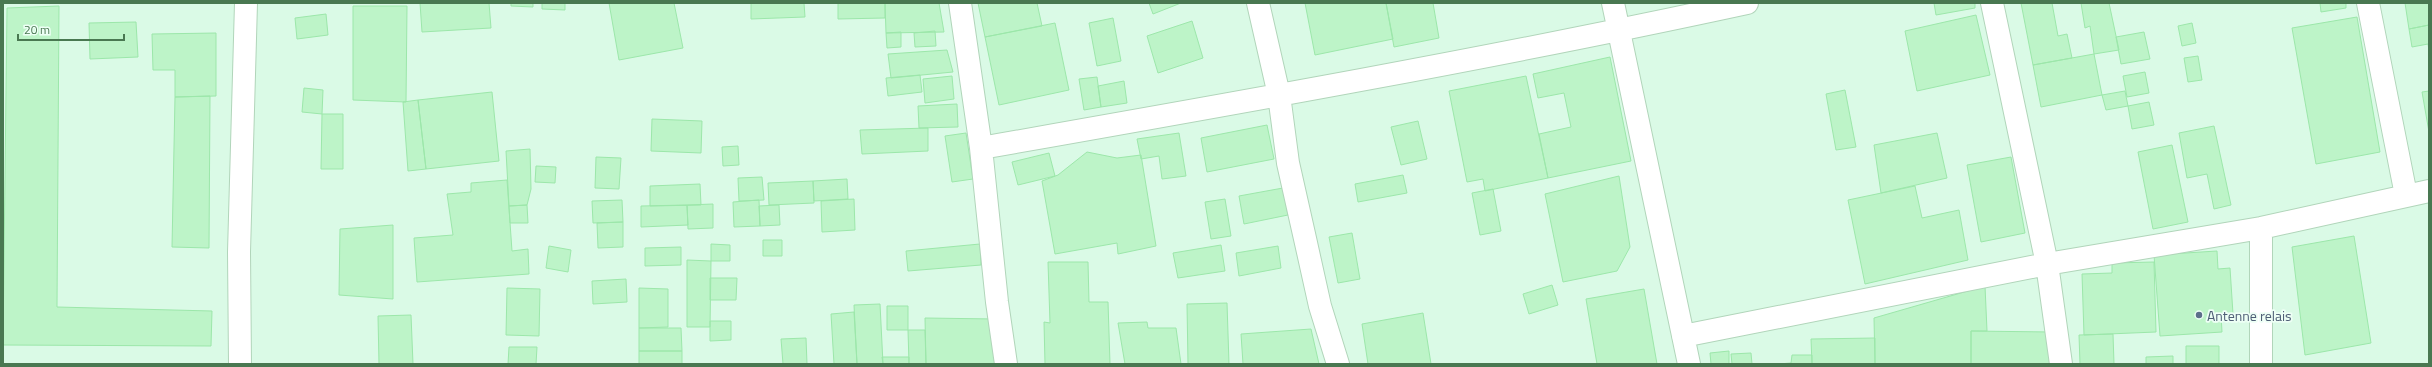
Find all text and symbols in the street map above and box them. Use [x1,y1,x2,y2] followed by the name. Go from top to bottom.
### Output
[18,16,124,42] scale bar
[24,20,50,39] text: 20 m
[2207,305,2292,326] place label: Antenne relais
[2194,310,2204,320] marker: Antenne relais

